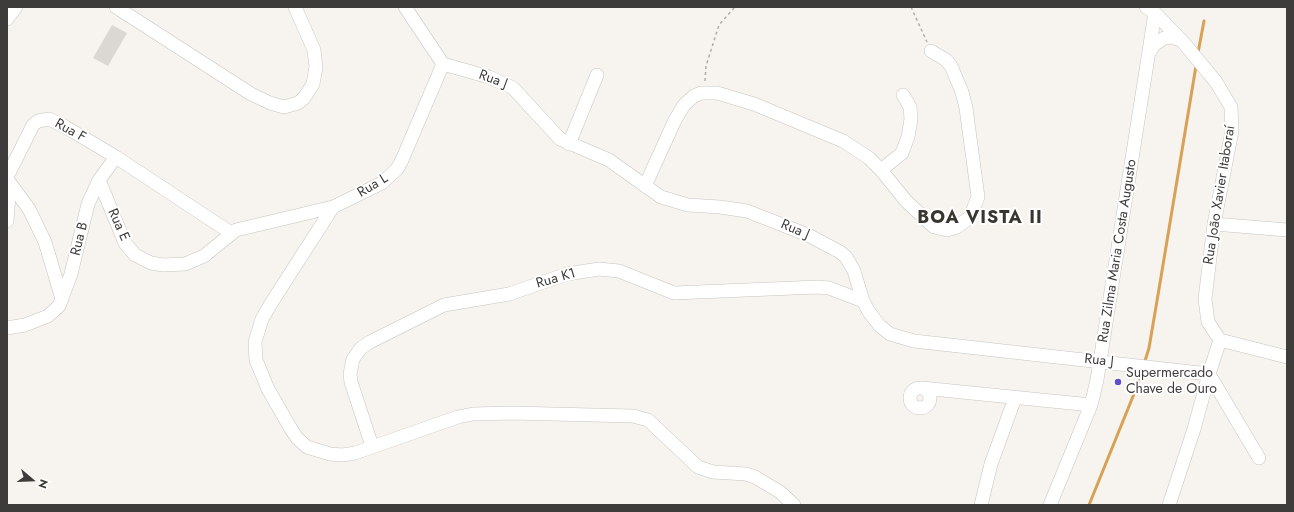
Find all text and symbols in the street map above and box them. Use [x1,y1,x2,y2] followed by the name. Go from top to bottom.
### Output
[476,67,510,93] street label: Rua J
[51,116,89,146] street label: Rua F
[1201,124,1239,266] street label: Rua João Xavier Itaboraí
[1095,158,1141,344] street label: Rua Zilma Maria Costa Augusto
[355,170,391,202] street label: Rua L
[103,206,133,244] street label: Rua E
[917,208,1043,230] district label: BOA VISTA II
[778,217,812,243] street label: Rua J
[68,221,92,257] street label: Rua B
[534,265,578,293] street label: Rua K1
[1083,351,1115,371] street label: Rua J
[1126,366,1217,398] place label: Supermercado Chave de Ouro
[1113,377,1123,387] marker: Supermercado Chave de Ouro
[12,460,52,500] north arrow
[34,477,52,491] text: N

